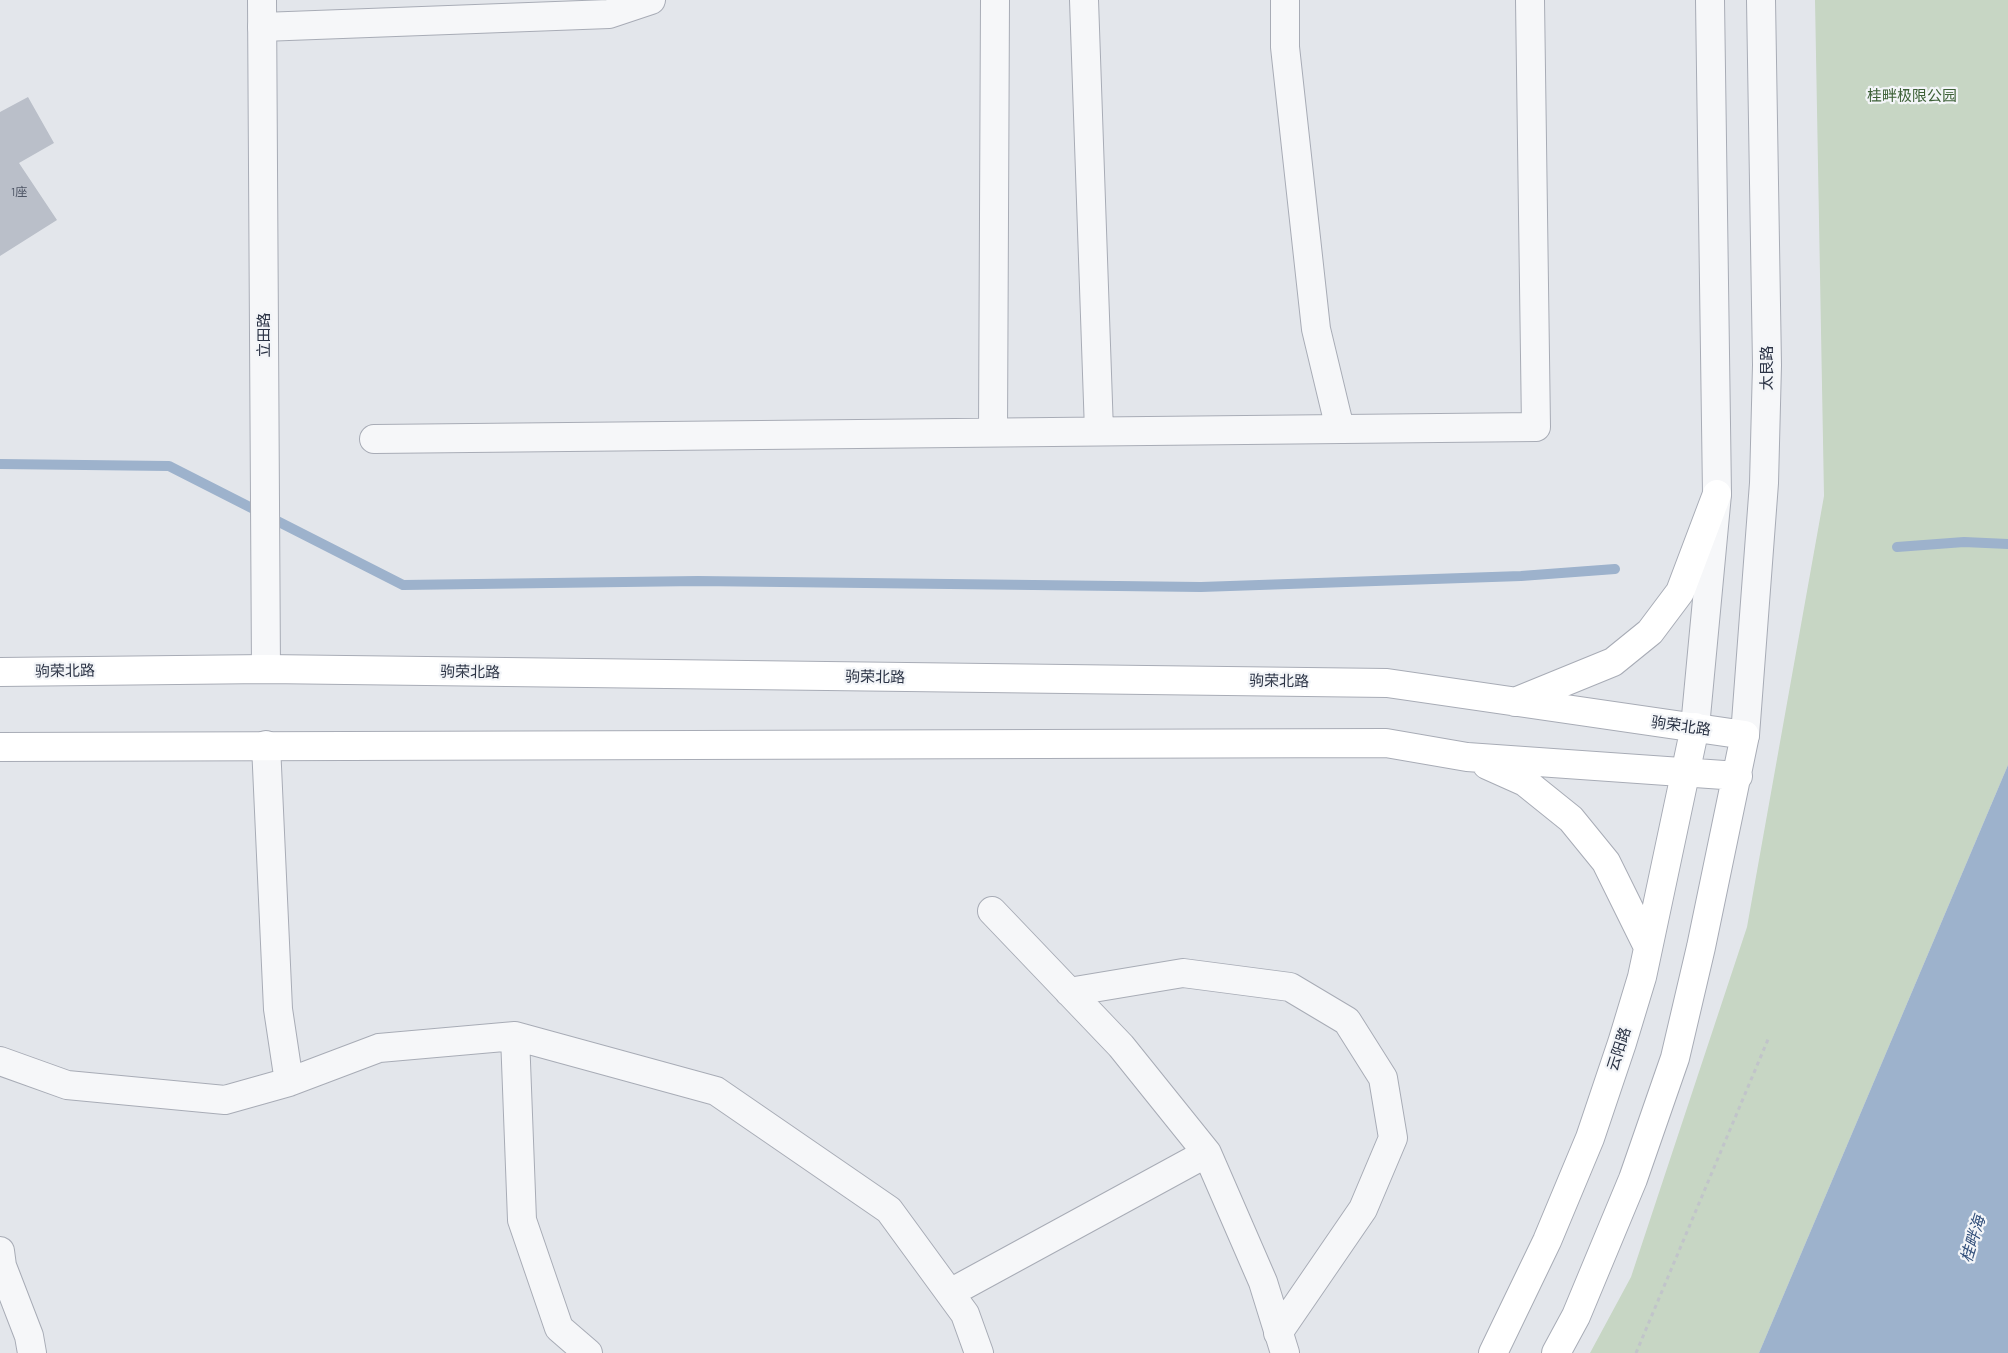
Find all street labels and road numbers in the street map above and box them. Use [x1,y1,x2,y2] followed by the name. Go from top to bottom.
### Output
[255,313,273,357] street label: 立田路
[1758,346,1776,390] street label: 太艮路
[35,661,95,681] street label: 驹荣北路
[440,662,500,682] street label: 驹荣北路
[845,667,905,687] street label: 驹荣北路
[1249,671,1309,691] street label: 驹荣北路
[1650,713,1712,739] street label: 驹荣北路
[1603,1025,1635,1073] street label: 云阳路

